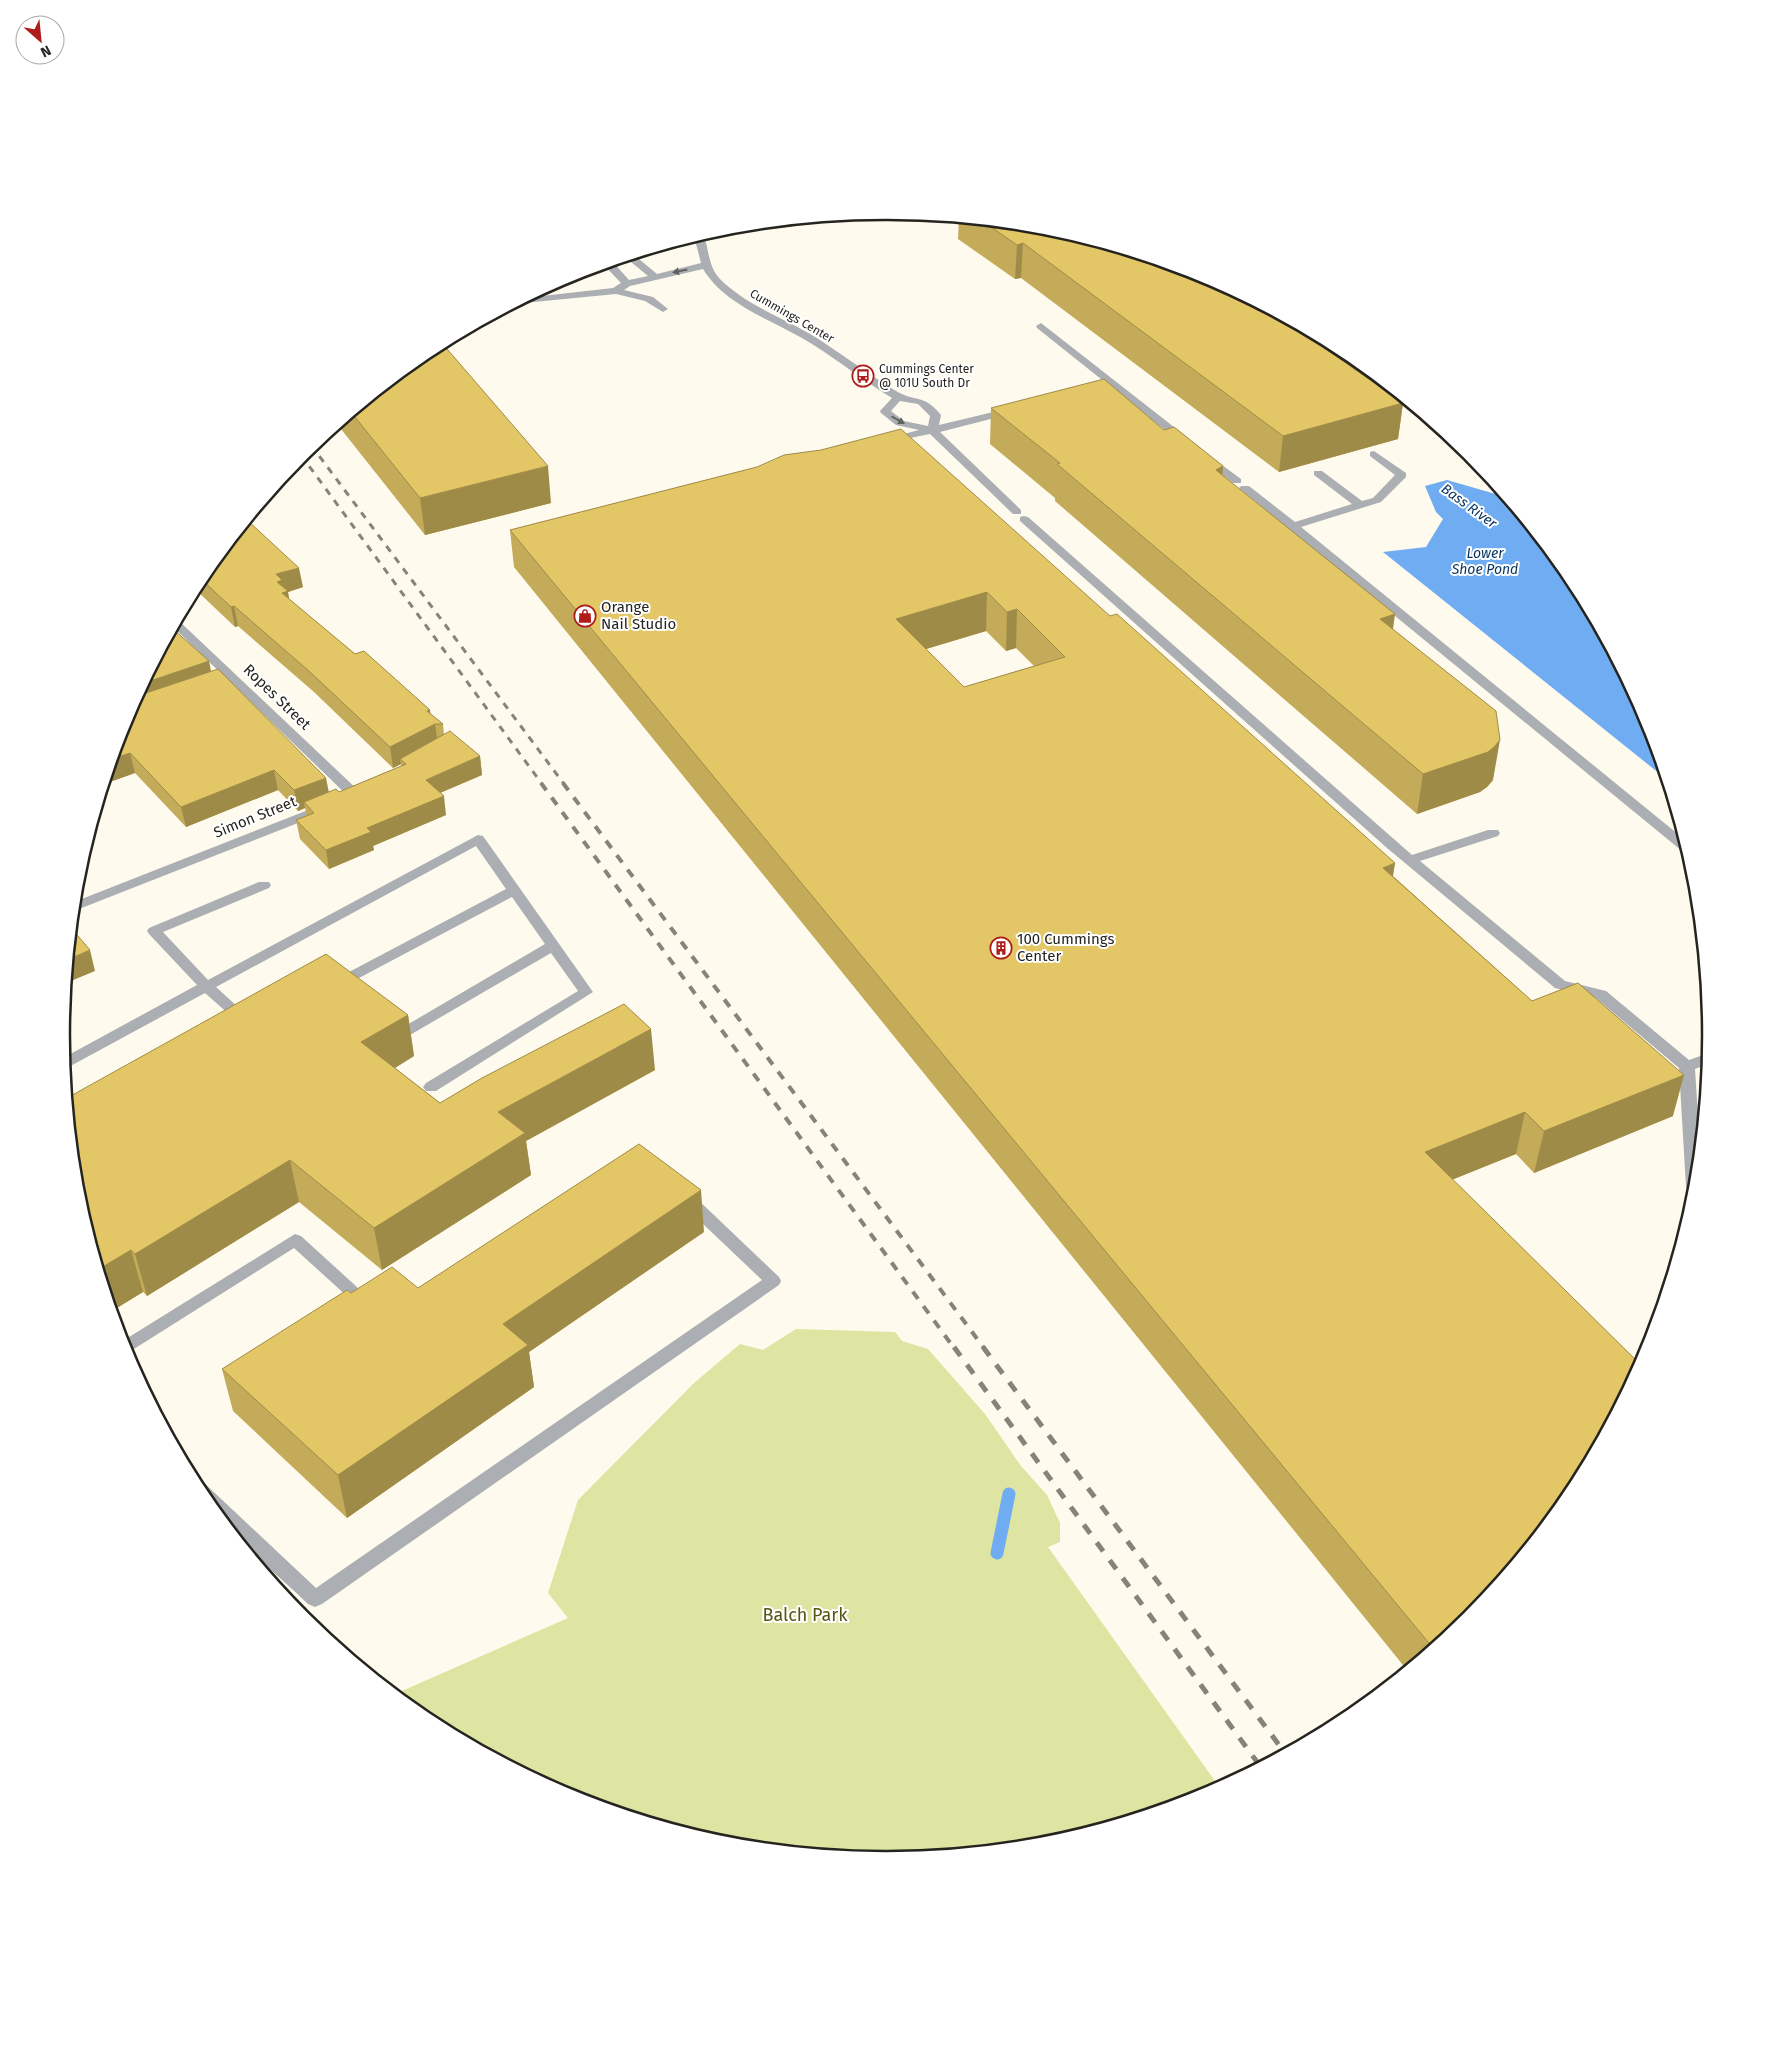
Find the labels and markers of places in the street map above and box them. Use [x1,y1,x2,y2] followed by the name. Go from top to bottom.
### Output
[879,362,974,390] place label: Cummings Center @ 101U South Dr
[851,364,875,388] bus stop icon: Cummings Center @ 101U South Dr
[601,598,676,633] place label: Orange Nail Studio
[573,604,597,628] shop icon: Orange Nail Studio
[1017,930,1115,965] place label: 100 Cummings Center
[989,936,1013,960] building icon: 100 Cummings Center

